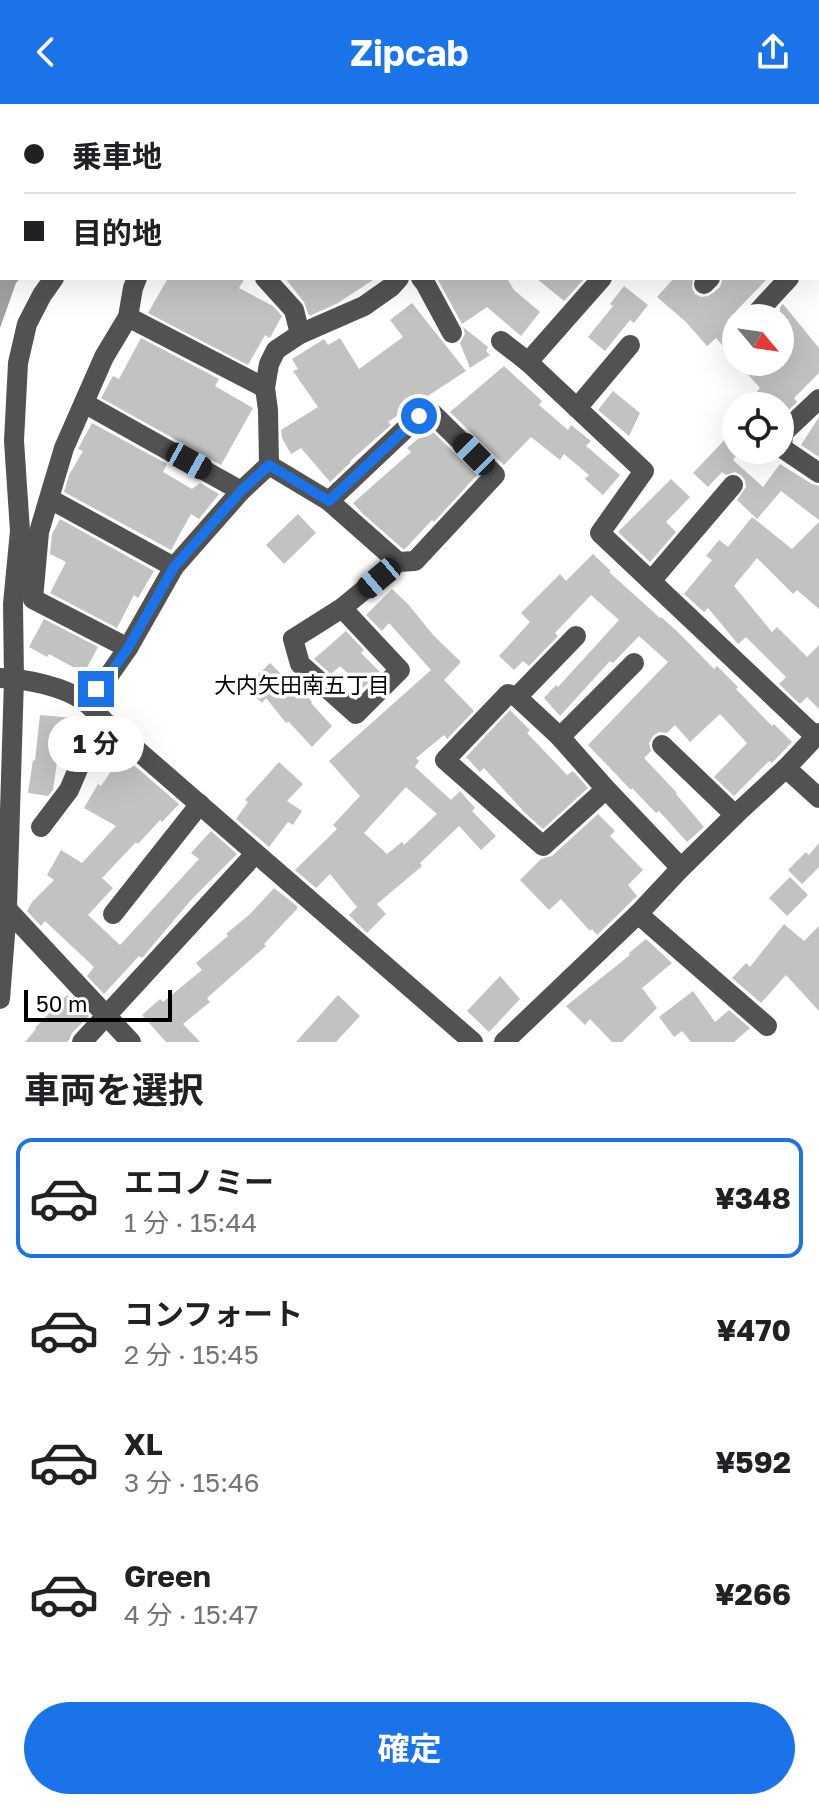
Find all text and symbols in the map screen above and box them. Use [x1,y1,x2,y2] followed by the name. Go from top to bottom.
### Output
[24,30,68,74] icon: back
[751,30,795,74] icon: share
[350,31,469,74] text: Zipcab
[72,138,162,174] text: 乗車地
[72,215,162,251] text: 目的地
[722,304,794,376] north arrow
[722,304,794,464] map controls
[722,392,794,464] button: locate
[401,398,437,434] route start
[449,429,499,479] car
[162,439,216,483] car
[353,553,405,603] car
[78,671,114,707] route end
[214,671,390,698] district label: 大内矢田南五丁目
[48,717,144,773] callout: 1 分
[73,728,119,759] text: 1 分
[24,986,172,1022] scale bar
[36,990,87,1017] text: 50 m
[24,1068,204,1111] text: 車両を選択
[28,1162,100,1234] icon: car
[124,1164,274,1200] text: エコノミー
[715,1180,791,1216] text: ¥348
[124,1207,257,1238] text: 1 分 · 15:44
[28,1294,100,1366] icon: car
[124,1296,303,1332] text: コンフォート
[717,1312,791,1348] text: ¥470
[124,1339,259,1370] text: 2 分 · 15:45
[28,1426,100,1498] icon: car
[124,1426,163,1462] text: XL
[716,1444,791,1480] text: ¥592
[124,1467,260,1498] text: 3 分 · 15:46
[28,1558,100,1630] icon: car
[124,1558,211,1594] text: Green
[715,1576,791,1612] text: ¥266
[124,1599,258,1630] text: 4 分 · 15:47
[24,1702,795,1794] button: 確定

